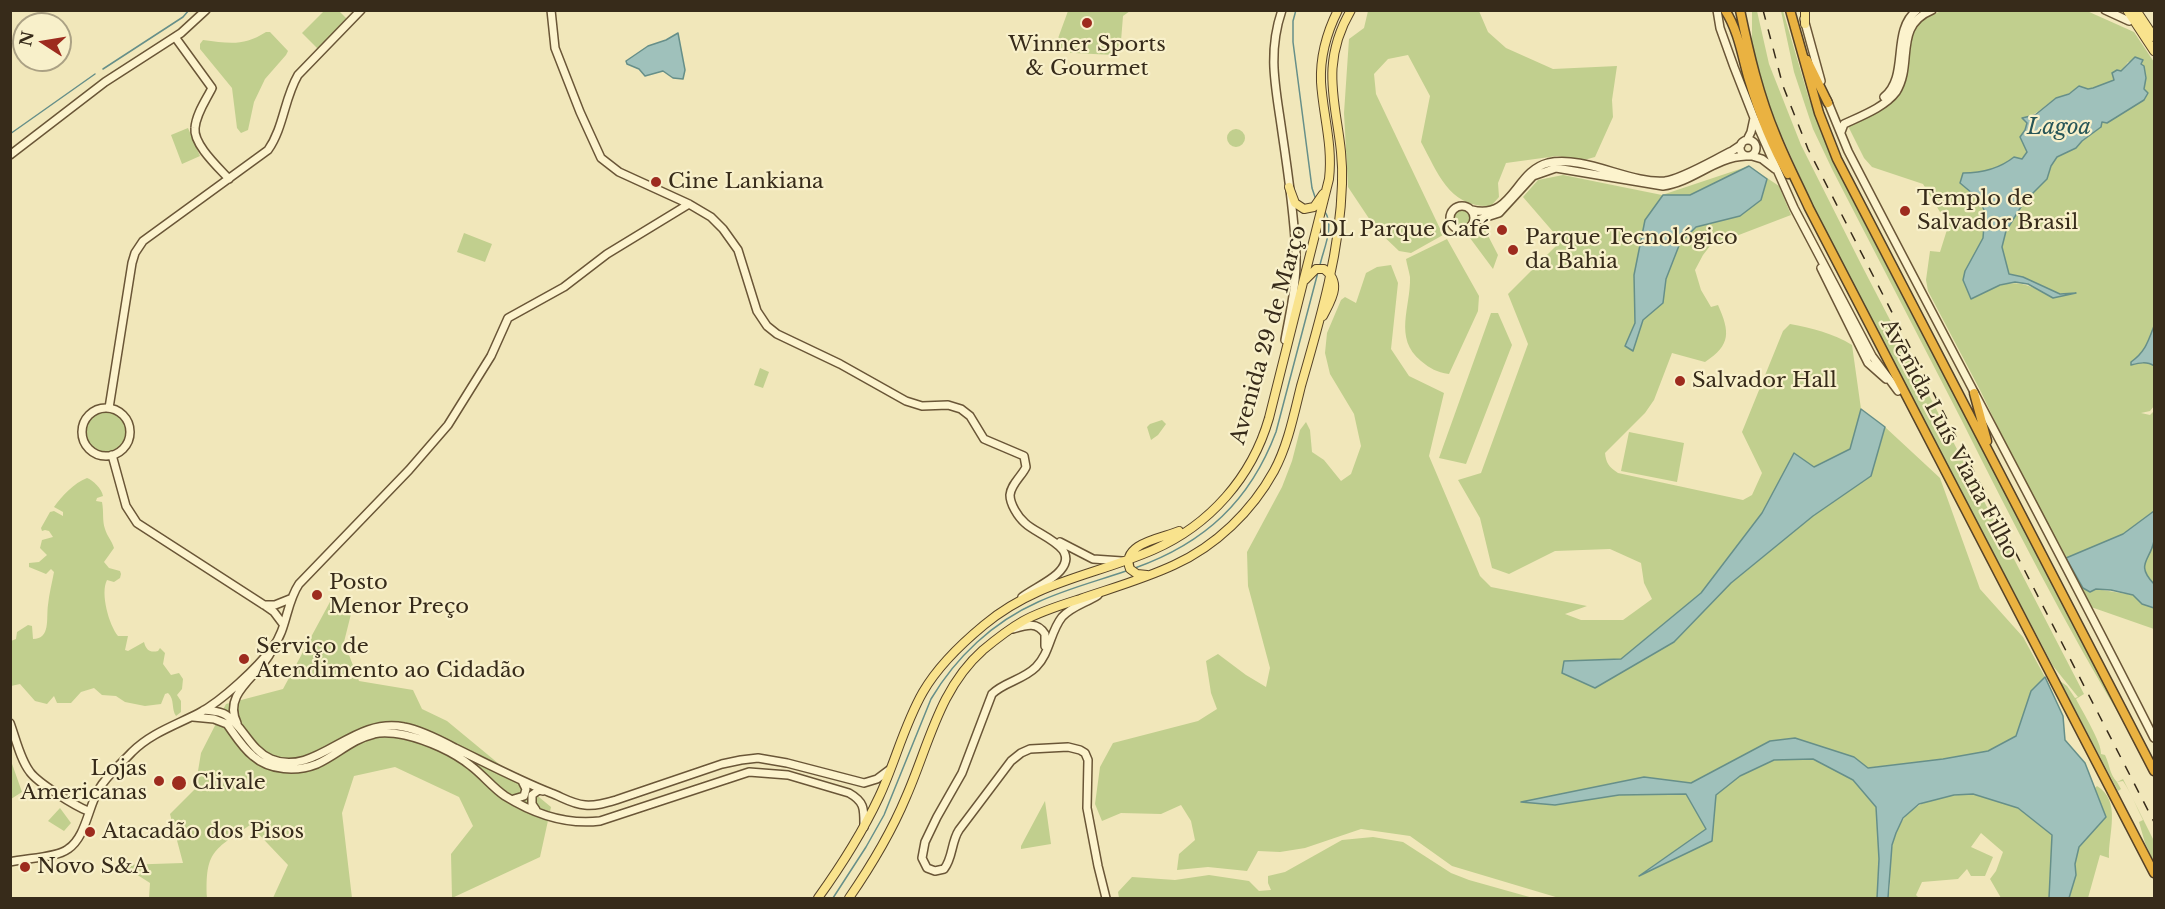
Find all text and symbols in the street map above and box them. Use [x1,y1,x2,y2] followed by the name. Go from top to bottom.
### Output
[12,12,72,72] north arrow
[1080,16,1094,30] marker: Winner Sports & Gourmet
[15,29,38,48] text: N
[1008,32,1166,82] place label: Winner Sports & Gourmet
[2027,115,2091,141] water label: Lagoa
[668,169,824,195] place label: Cine Lankiana
[649,175,663,189] marker: Cine Lankiana
[1917,186,2078,236] place label: Templo de Salvador Brasil
[1898,204,1912,218] marker: Templo de Salvador Brasil
[1320,217,1490,243] place label: DL Parque Café
[1226,222,1312,448] street label: Avenida 29 de Março
[1495,223,1509,237] marker: DL Parque Café
[1525,225,1738,275] place label: Parque Tecnológico da Bahia
[1506,243,1520,257] marker: Parque Tecnológico da Bahia
[1875,315,2023,563] street label: Avenida Luís Viana Filho
[1692,368,1837,394] place label: Salvador Hall
[1673,374,1687,388] marker: Salvador Hall
[329,570,469,620] place label: Posto Menor Preço
[310,588,324,602] marker: Posto Menor Preço
[256,634,525,684] place label: Serviço de Atendimento ao Cidadão
[237,652,251,666] marker: Serviço de Atendimento ao Cidadão
[21,756,147,806] place label: Lojas Americanas
[192,770,266,796] place label: Clivale
[152,774,166,788] marker: Lojas Americanas
[170,774,188,792] marker: Clivale
[102,819,304,845] place label: Atacadão dos Pisos
[83,825,97,839] marker: Atacadão dos Pisos
[37,854,149,880] place label: Novo S&A
[18,860,32,874] marker: Novo S&A

